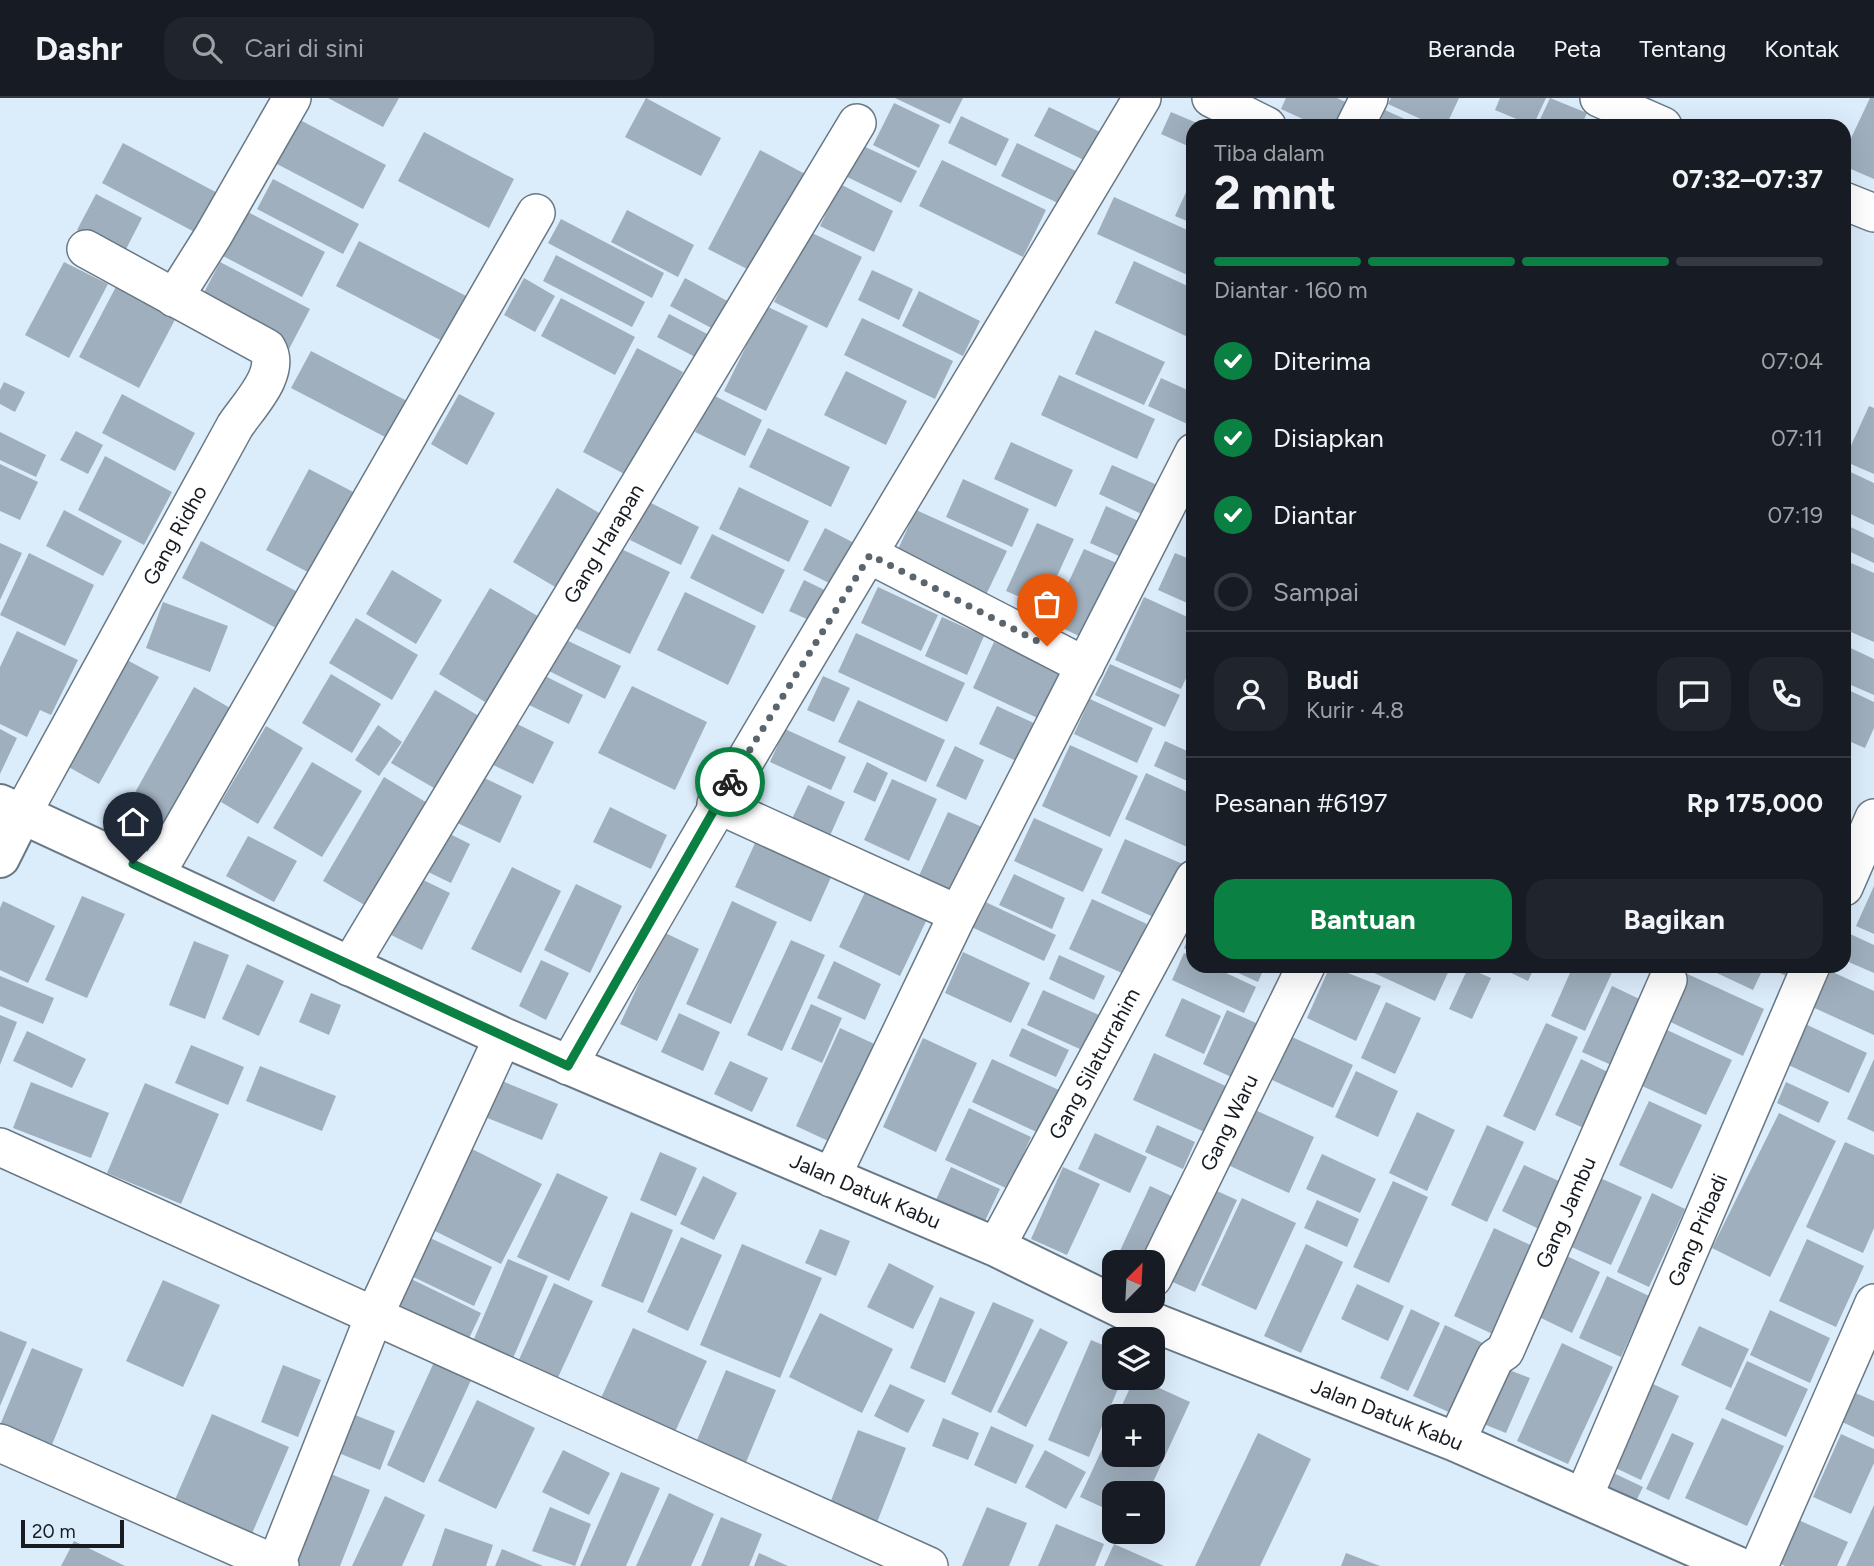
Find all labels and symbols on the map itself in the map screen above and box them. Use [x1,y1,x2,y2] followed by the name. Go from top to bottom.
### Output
[558,479,649,608] street label: Gang Harapan
[137,481,212,589] street label: Gang Ridho
[1017,574,1077,646] pin
[695,747,765,817] courier
[103,792,163,864] pin
[1043,984,1145,1144] street label: Gang Silaturrahim
[1194,1070,1263,1175] street label: Gang Waru
[786,1148,945,1234] street label: Jalan Datuk Kabu
[1530,1153,1601,1272] street label: Gang Jambu
[1662,1170,1732,1290] street label: Gang Pribadi
[1102,1250,1166,1312] north arrow
[1308,1373,1467,1456] street label: Jalan Datuk Kabu
[21,1517,124,1549] scale bar

